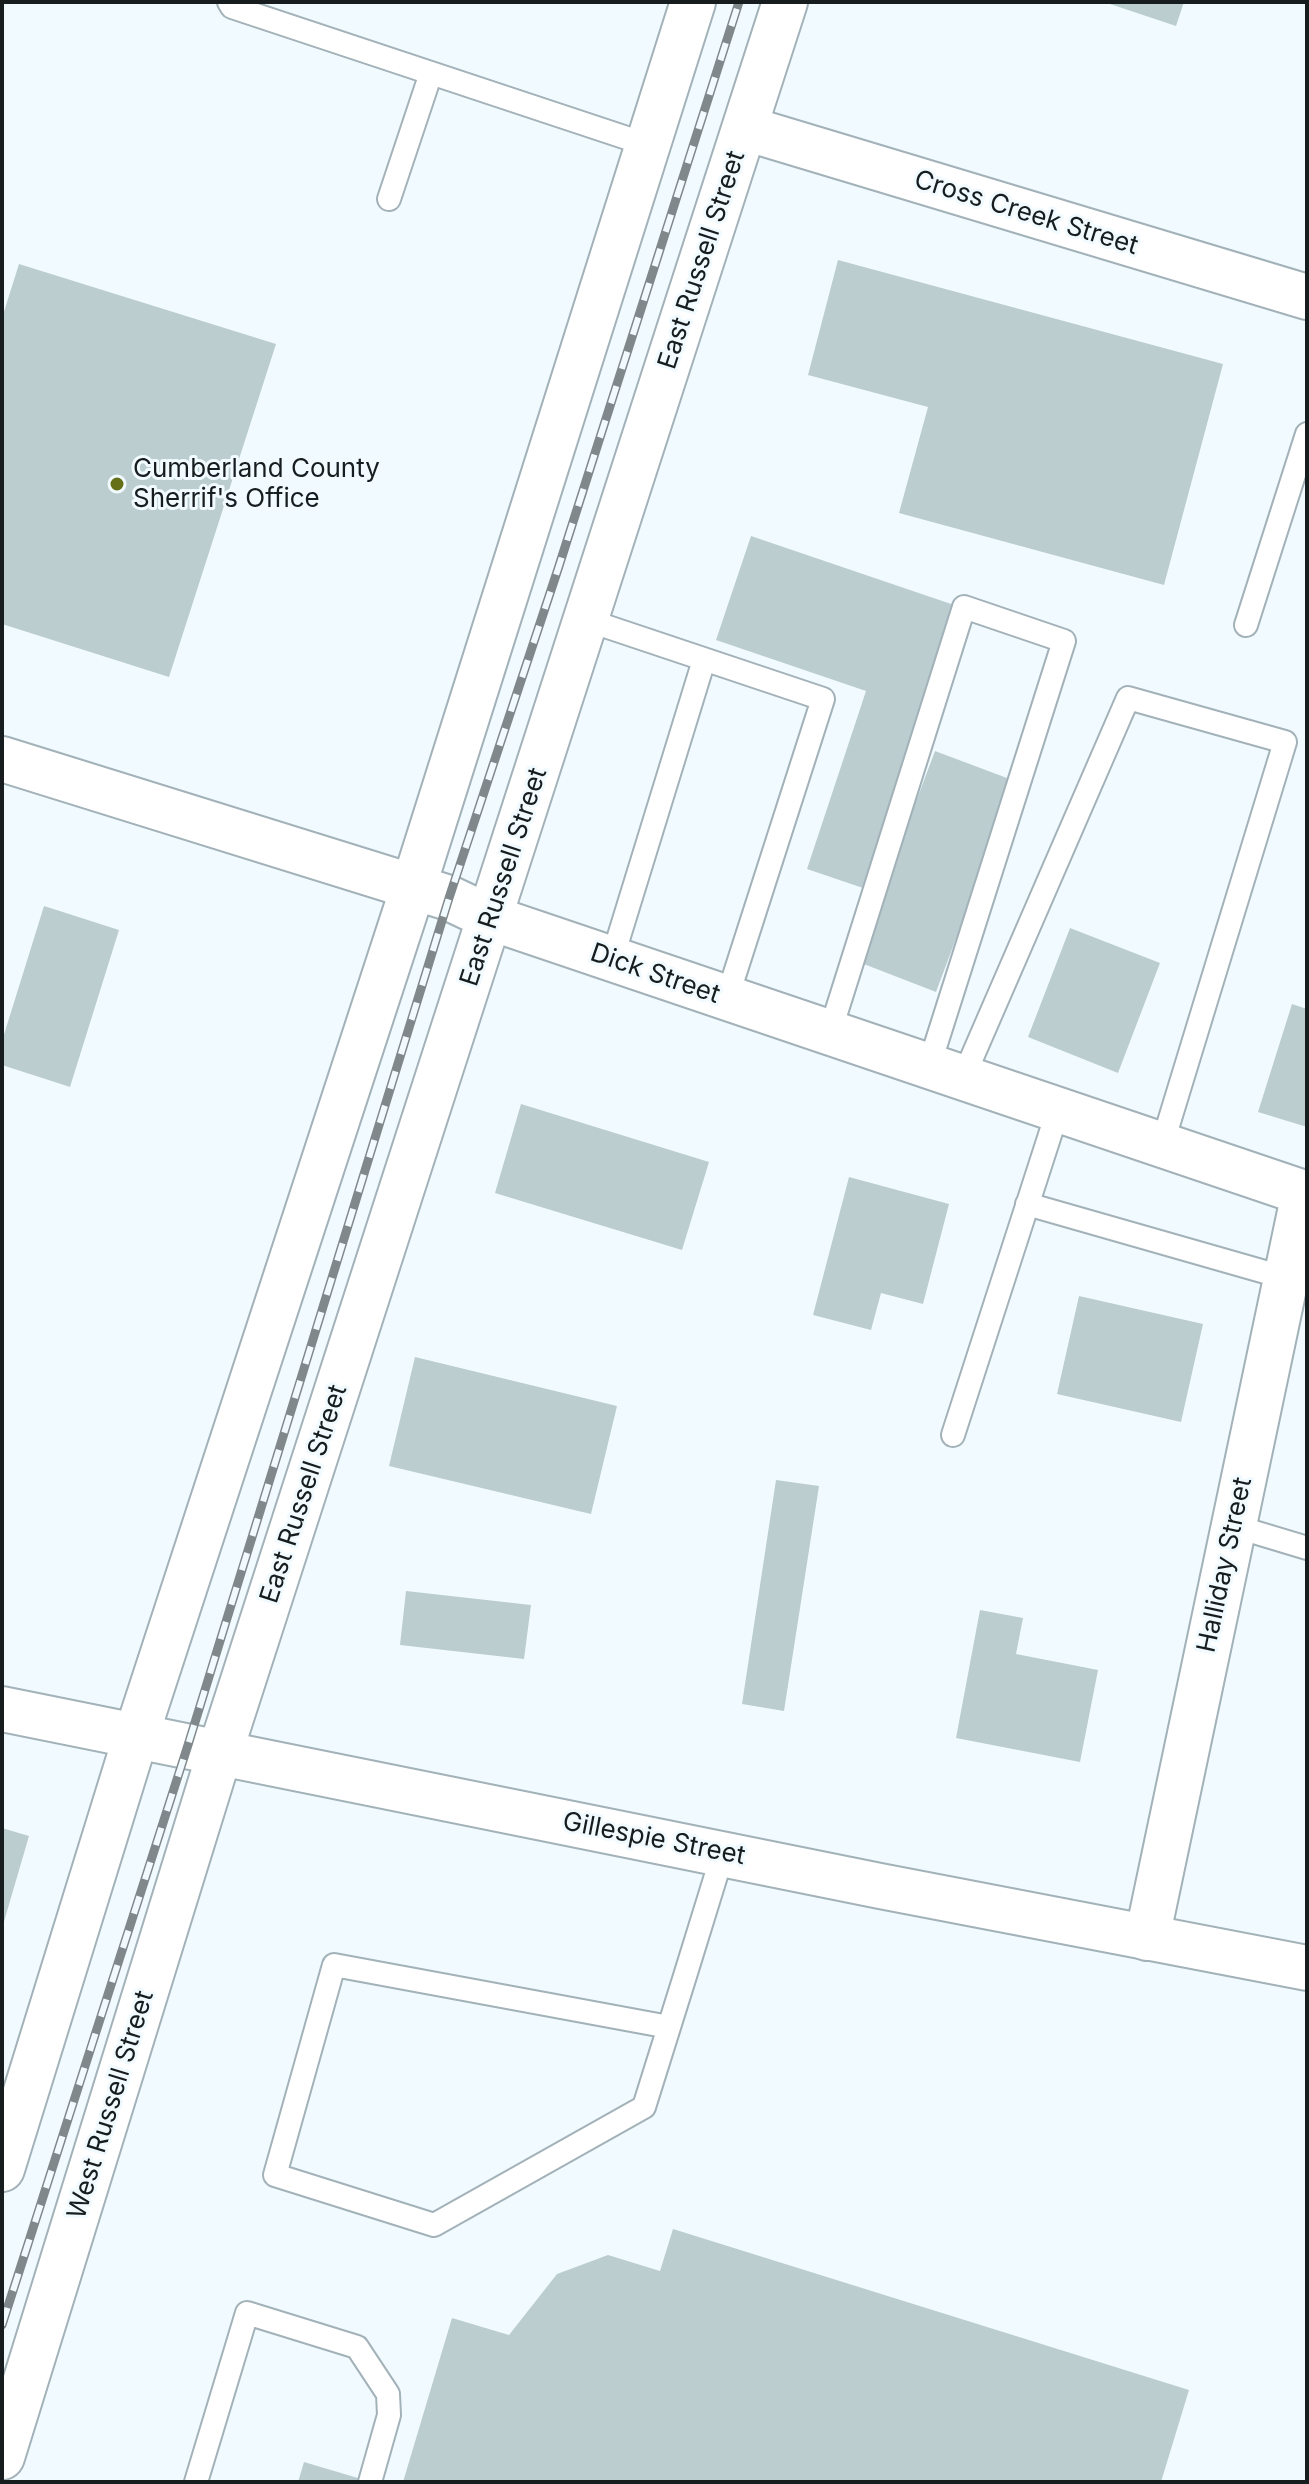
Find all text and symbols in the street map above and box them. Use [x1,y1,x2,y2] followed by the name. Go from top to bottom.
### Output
[652,147,752,373] street label: East Russell Street
[910,164,1142,262] street label: Cross Creek Street
[133,453,380,514] place label: Cumberland County Sherrif's Office
[108,475,126,493] marker: Cumberland County Sherrif's Office
[454,764,554,990] street label: East Russell Street
[586,937,724,1011] street label: Dick Street
[254,1381,354,1607] street label: East Russell Street
[1191,1475,1259,1655] street label: Halliday Street
[560,1806,748,1872] street label: Gillespie Street
[61,1987,161,2223] street label: West Russell Street

